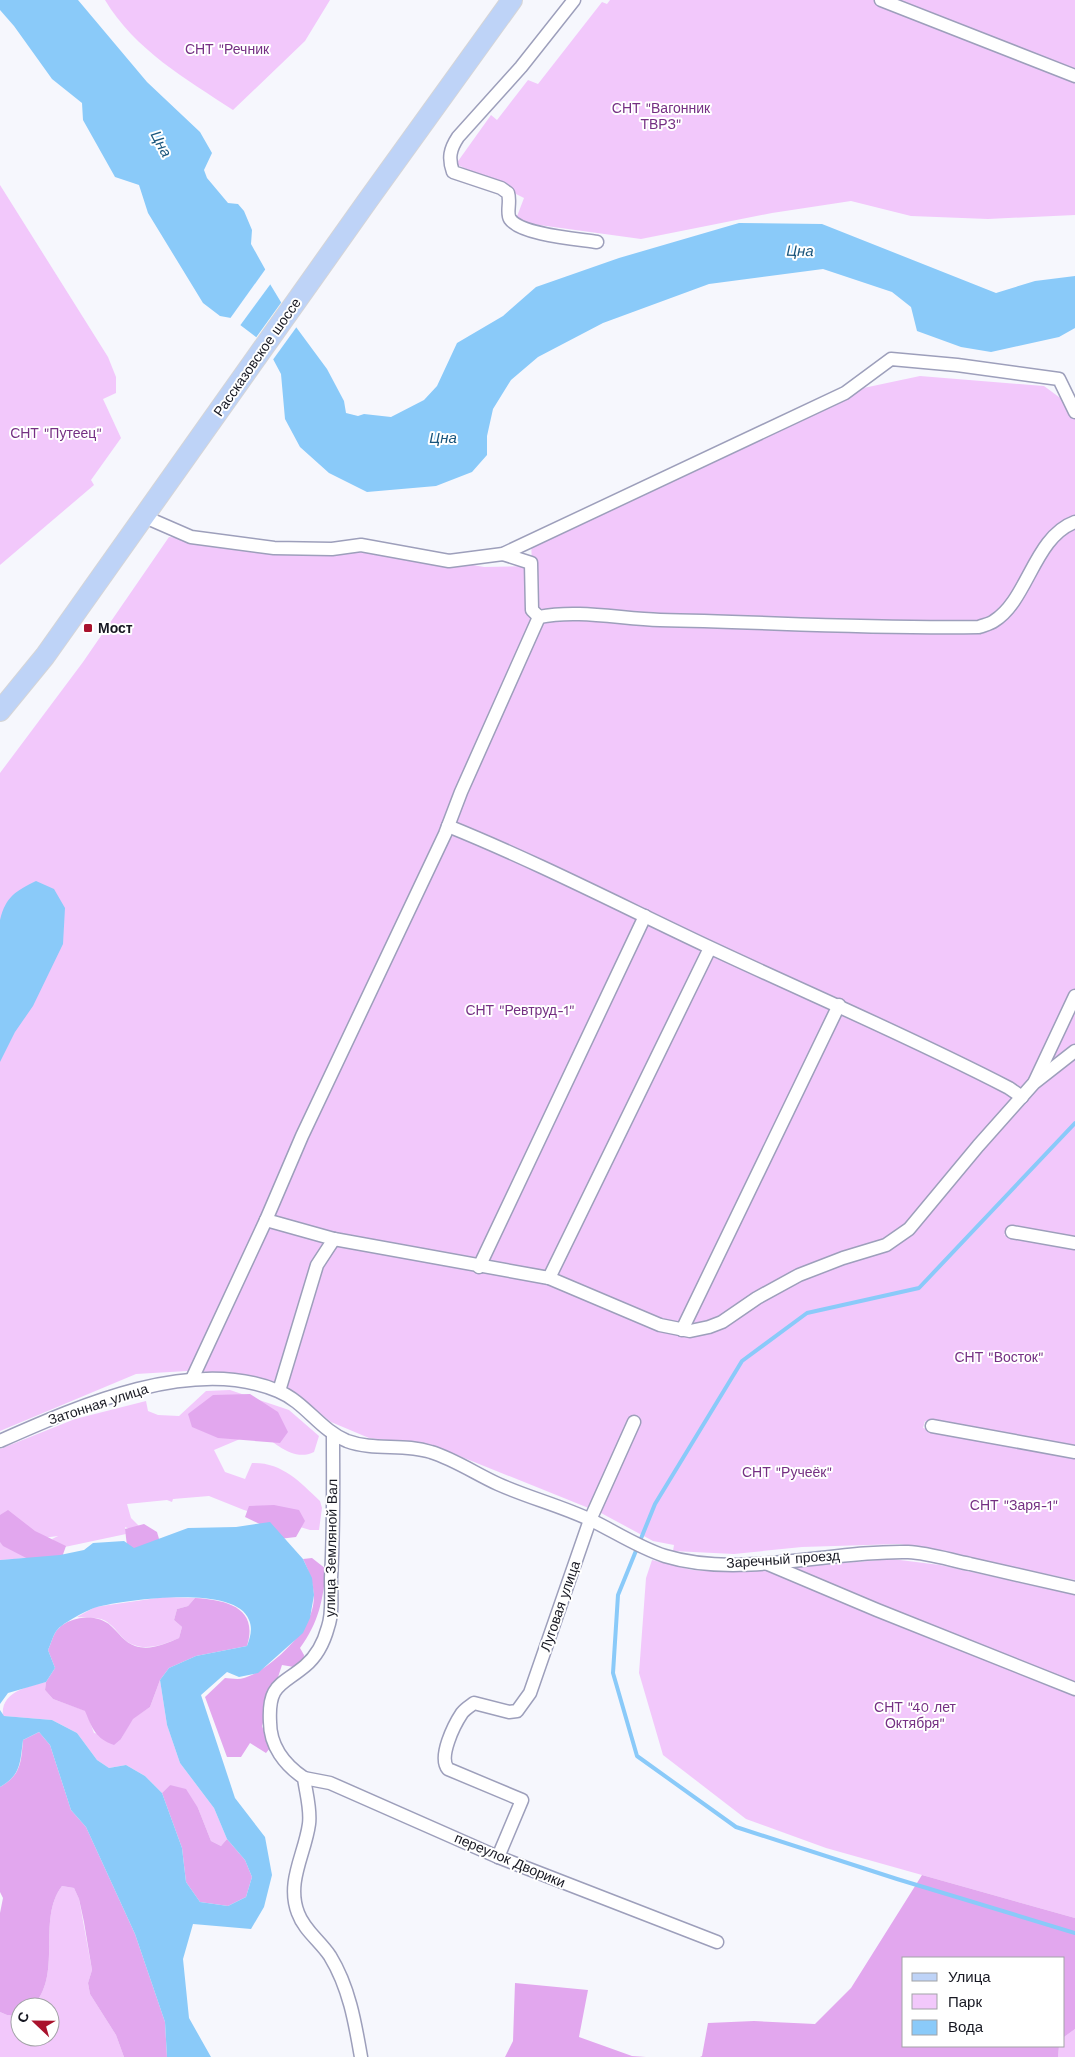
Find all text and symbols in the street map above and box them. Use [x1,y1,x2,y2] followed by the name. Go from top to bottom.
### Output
[185,41,270,57] park label: СНТ "Речник
[612,100,711,132] park label: СНТ "Вагонник ТВРЗ"
[147,128,175,160] water label: Цна
[786,242,814,260] water label: Цна
[210,295,304,419] street label: Рассказовское шоссе
[10,425,102,441] park label: СНТ "Путеец"
[429,429,457,447] water label: Цна
[98,620,133,636] place label: Мост
[82,622,94,634] marker: Мост
[465,1002,575,1018] park label: СНТ "Ревтруд-1"
[954,1349,1044,1365] park label: СНТ "Восток"
[46,1380,150,1428] street label: Затонная улица
[742,1464,832,1480] park label: СНТ "Ручеёк"
[322,1479,340,1617] street label: улица Земляной Вал
[970,1497,1058,1513] park label: СНТ "Заря-1"
[726,1547,840,1571] street label: Заречный проезд
[537,1558,583,1653] street label: Луговая улица
[874,1699,957,1731] park label: СНТ "40 лет Октября"
[452,1829,568,1891] street label: переулок Дворики
[902,1957,1065,2047] legend
[948,1968,991,1986] text: Улица
[948,1993,982,2011] text: Парк
[10,1997,60,2047] north arrow
[14,2009,32,2025] text: С
[948,2018,984,2036] text: Вода

